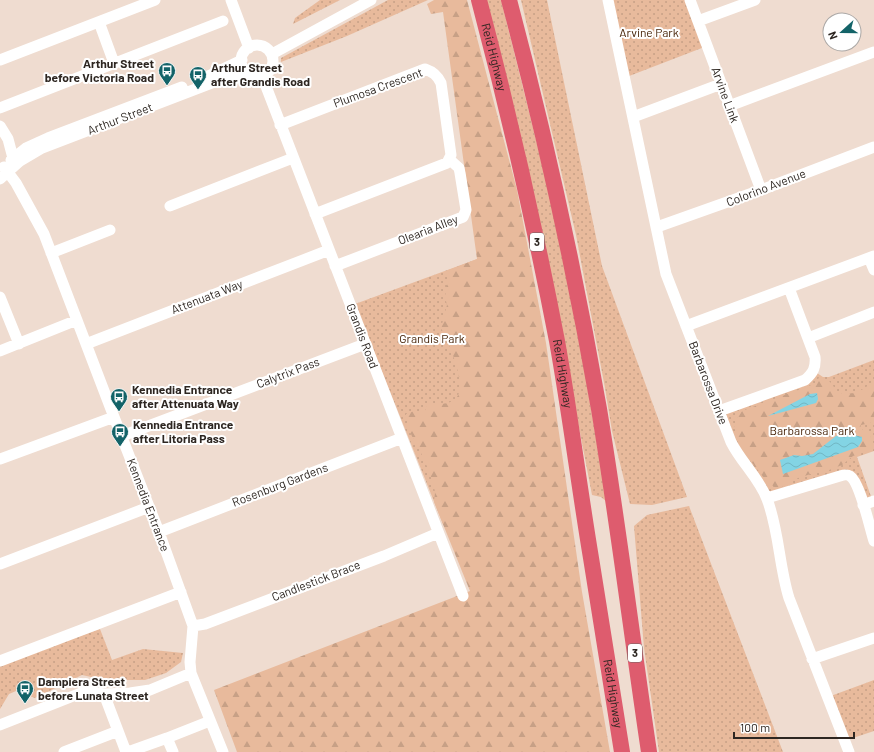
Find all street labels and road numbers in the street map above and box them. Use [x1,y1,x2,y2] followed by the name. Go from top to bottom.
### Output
[479,21,510,93] street label: Reid Highway
[331,64,424,110] street label: Plumosa Crescent
[709,65,742,124] street label: Arvine Link
[85,99,154,137] street label: Arthur Street
[724,165,807,209] street label: Colorino Avenue
[396,211,460,247] street label: Olearia Alley
[530,233,544,251] road number: 3
[169,276,245,316] street label: Attenuata Way
[344,301,382,370] street label: Grandis Road
[551,338,576,409] street label: Reid Highway
[687,339,731,426] street label: Barbarossa Drive
[254,354,321,390] street label: Calytrix Pass
[125,456,173,553] street label: Kennedia Entrance
[230,459,330,509] street label: Rosenburg Gardens
[269,557,362,603] street label: Candlestick Brace
[628,644,642,662] road number: 3
[601,658,626,729] street label: Reid Highway

